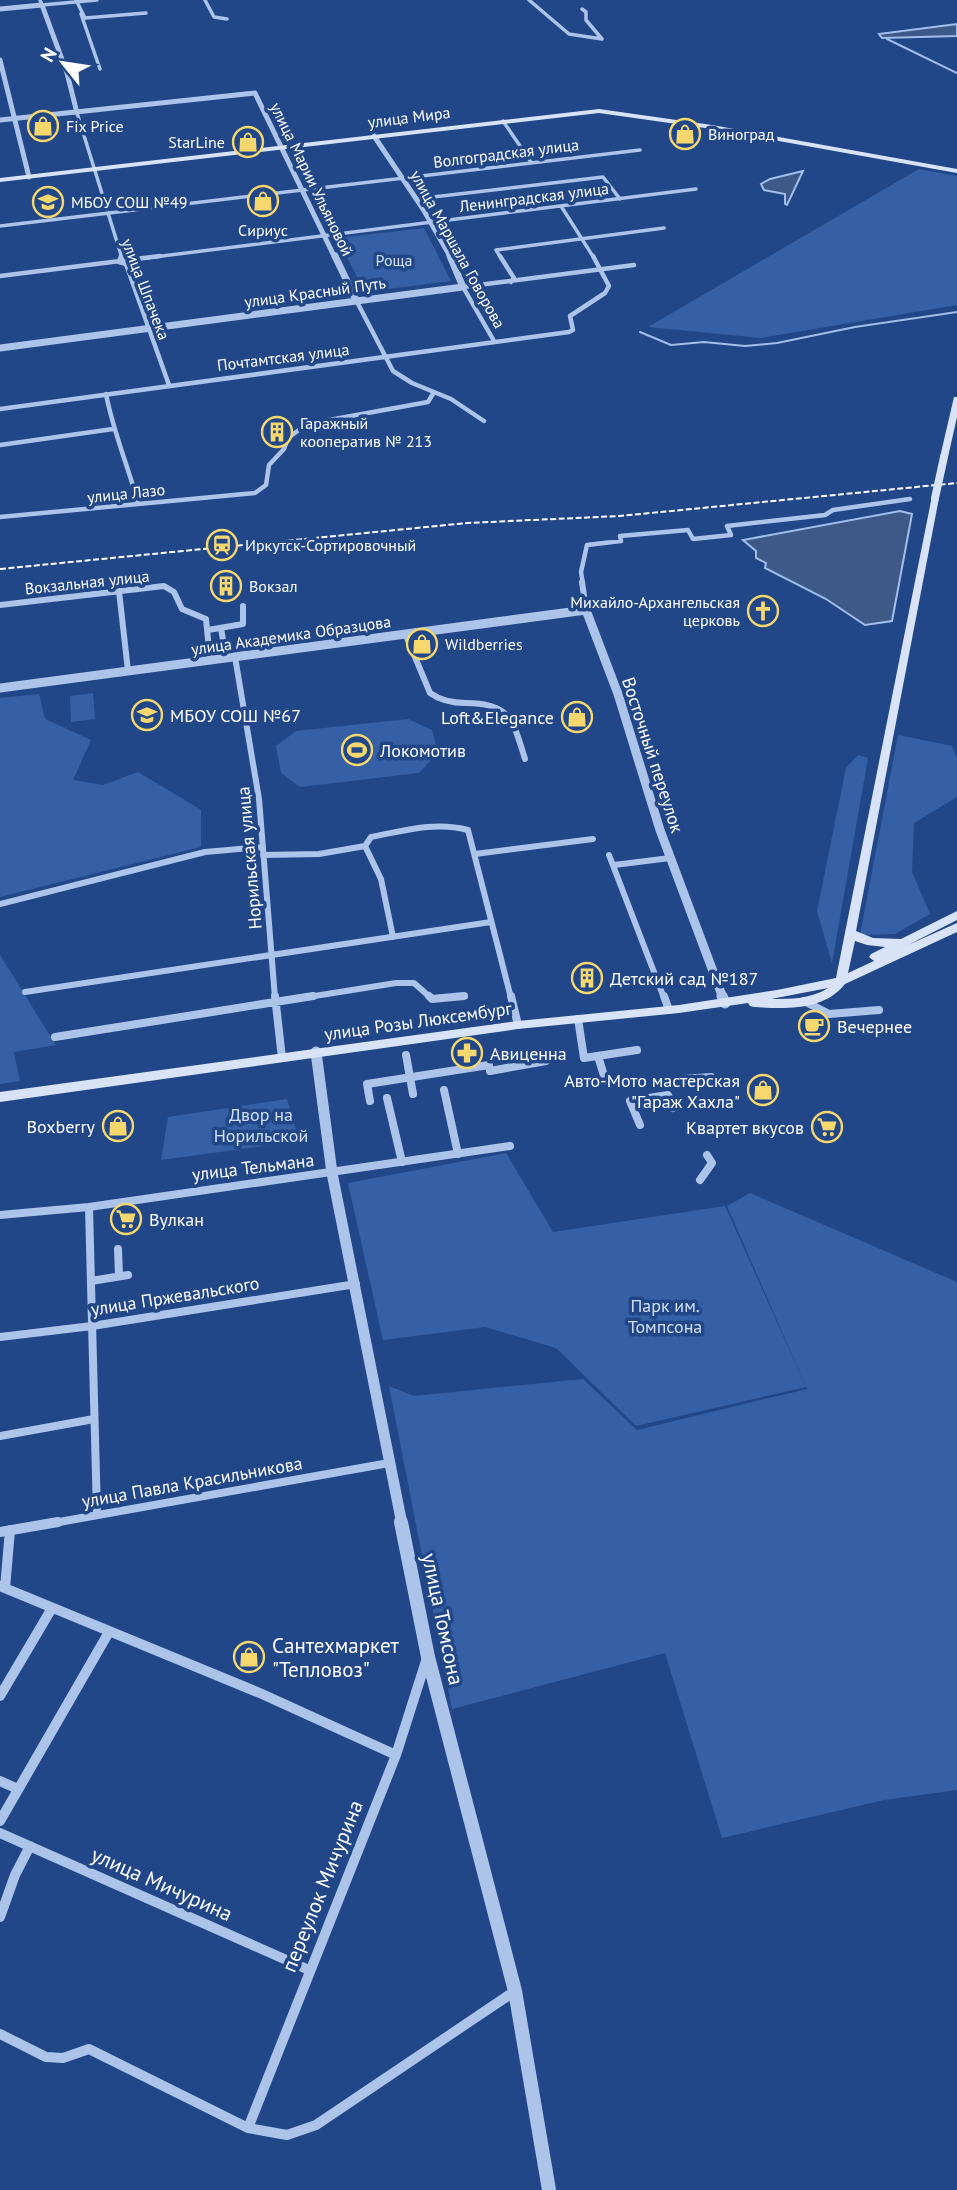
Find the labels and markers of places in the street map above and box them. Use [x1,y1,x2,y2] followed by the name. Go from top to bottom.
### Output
[26,109,60,143] shop icon: Fix Price
[66,116,124,136] place label: Fix Price
[668,117,702,151] shop icon: Виноград
[708,124,775,144] place label: Виноград
[231,125,265,159] shop icon: StarLine
[168,132,225,152] place label: StarLine
[246,184,280,218] shop icon: Сириус
[31,185,65,219] school or university icon: МБОУ СОШ №49
[71,192,187,212] place label: МБОУ СОШ №49
[238,220,288,240] place label: Сириус
[300,413,432,451] place label: Гаражный кооператив № 213
[260,415,294,449] building icon: Гаражный кооператив № 213
[205,528,239,562] station icon: Иркутск-Сортировочный
[245,535,416,555] place label: Иркутск-Сортировочный
[209,569,243,603] building icon: Вокзал
[249,576,298,596] place label: Вокзал
[570,592,740,630] place label: Михайло-Архангельская церковь
[746,594,780,628] church icon: Михайло-Архангельская церковь
[405,627,439,661] shop icon: Wildberries
[445,634,523,654] place label: Wildberries
[130,698,164,732] school or university icon: МБОУ СОШ №67
[560,700,594,734] shop icon: Loft&Elegance
[170,704,301,727] place label: МБОУ СОШ №67
[441,706,554,729] place label: Loft&Elegance
[340,733,374,767] sports icon: Локомотив
[379,739,466,762] place label: Локомотив
[570,961,604,995] building icon: Детский сад №187
[610,967,758,990] place label: Детский сад №187
[797,1009,831,1043] cafe icon: Вечернее
[837,1015,912,1038] place label: Вечернее
[450,1036,484,1070] pharmacy icon: Авиценна
[490,1042,567,1065] place label: Авиценна
[564,1069,740,1113] place label: Авто-Мото мастерская "Гараж Хахла"
[746,1073,780,1107] shop icon: Авто-Мото мастерская "Гараж Хахла"
[101,1109,135,1143] shop icon: Boxberry
[810,1110,844,1144] supermarket icon: Квартет вкусов
[27,1115,96,1138] place label: Boxberry
[686,1116,804,1139] place label: Квартет вкусов
[109,1202,143,1236] supermarket icon: Вулкан
[149,1208,204,1231] place label: Вулкан
[272,1632,400,1683] place label: Сантехмаркет "Тепловоз"
[232,1640,266,1674] shop icon: Сантехмаркет "Тепловоз"

